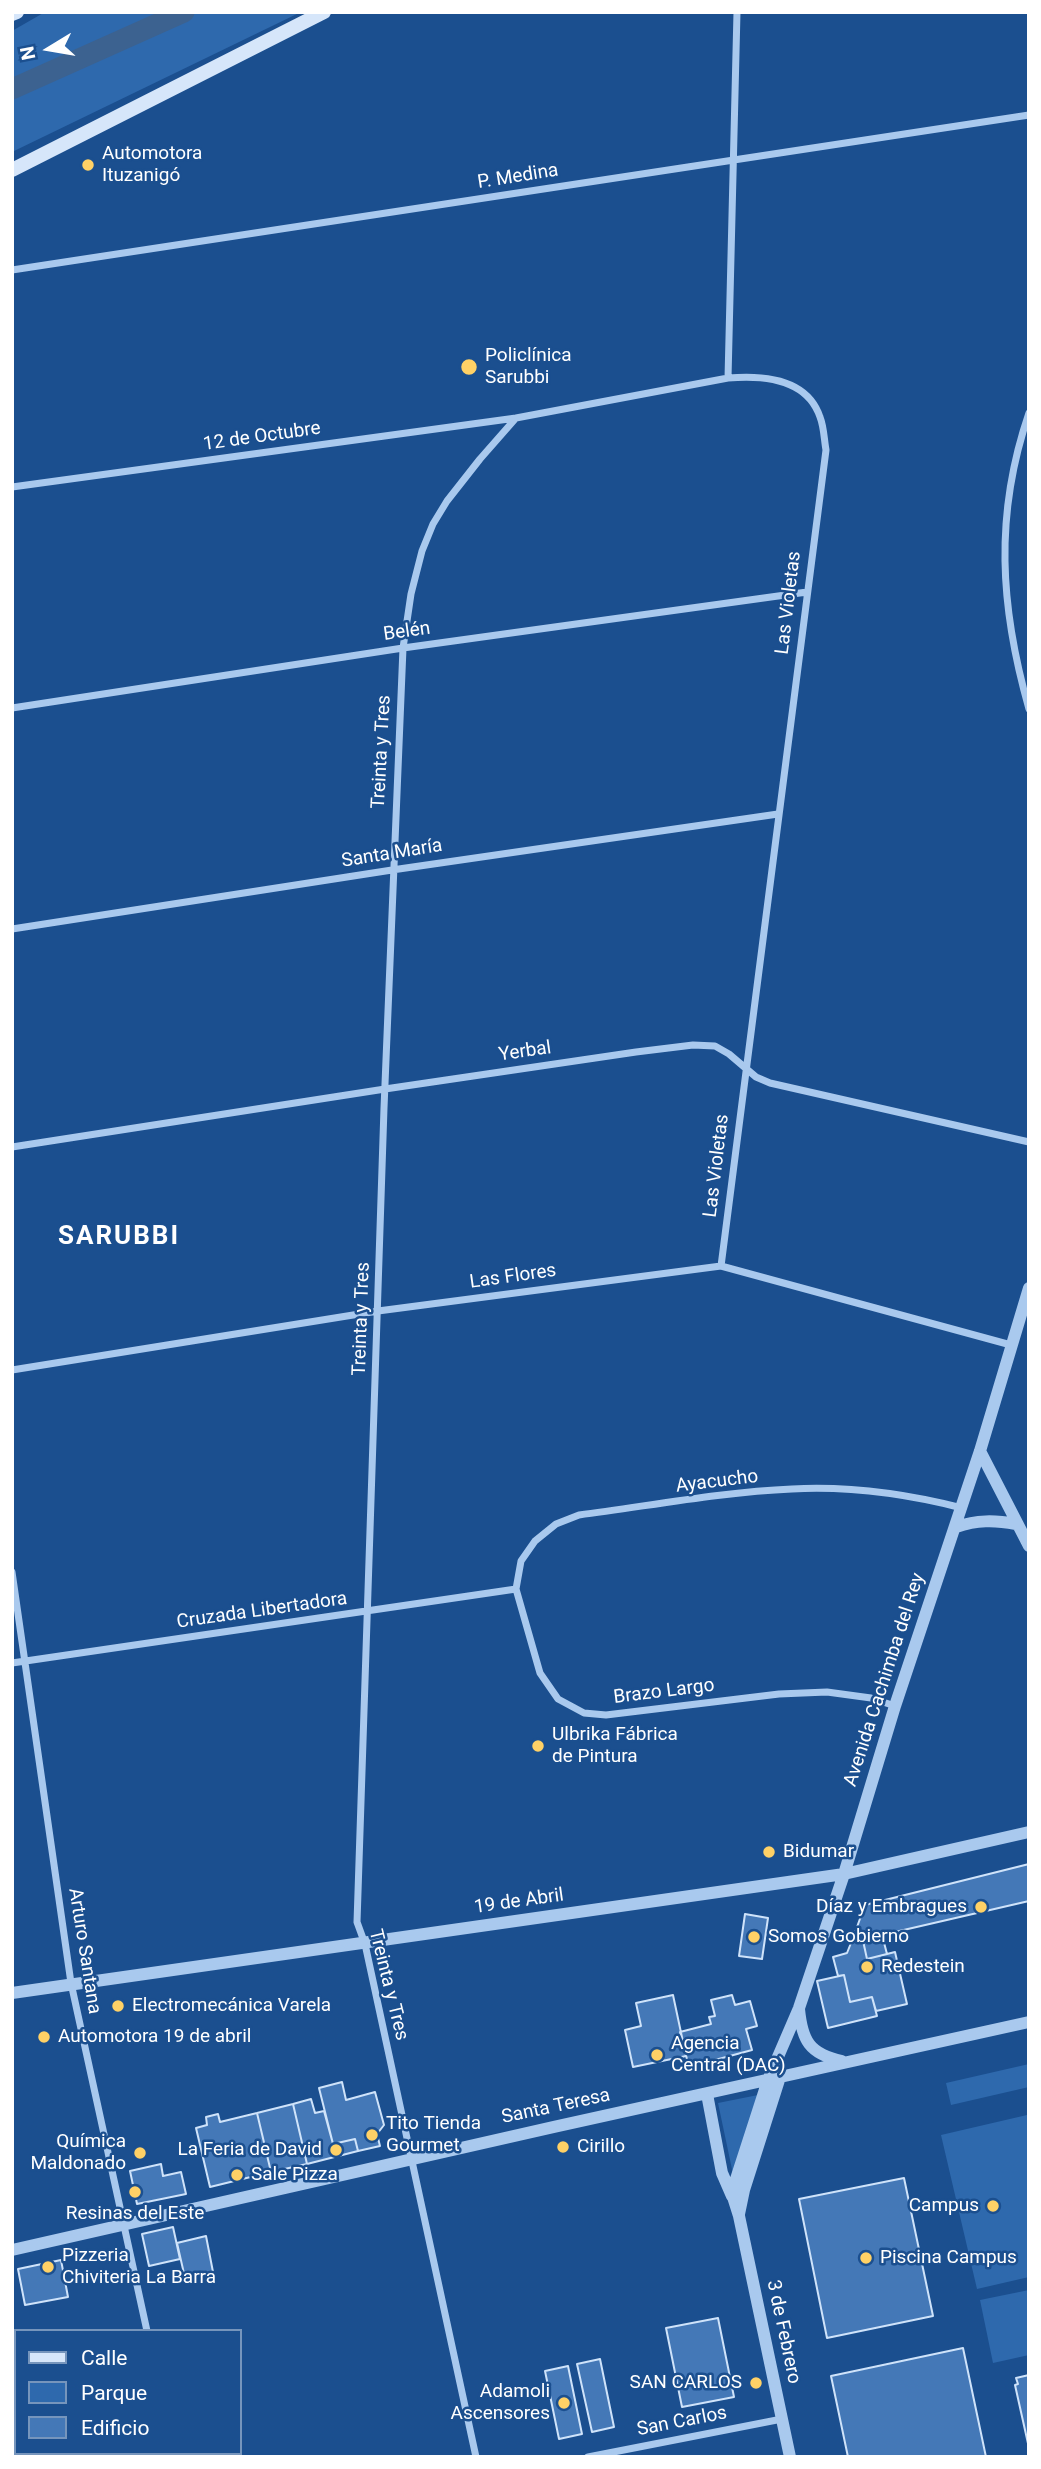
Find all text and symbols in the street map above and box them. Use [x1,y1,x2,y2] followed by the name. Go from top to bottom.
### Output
[14,14,84,84] north arrow
[15,44,40,62] text: N
[102,143,202,187] place label: Automotora Ituzanigó
[80,157,96,173] marker: Automotora Ituzanigó
[476,159,560,195] street label: P. Medina
[485,345,572,389] place label: Policlínica Sarubbi
[459,357,479,377] marker: Policlínica Sarubbi
[202,417,322,457] street label: 12 de Octubre
[771,550,807,656] street label: Las Violetas
[382,617,432,647] street label: Belén
[368,695,396,809] street label: Treinta y Tres
[340,835,444,873] street label: Santa María
[497,1037,553,1067] street label: Yerbal
[699,1113,735,1219] street label: Las Violetas
[59,1221,179,1253] district label: SARUBBI
[468,1260,558,1294] street label: Las Flores
[349,1262,375,1376] street label: Treinta y Tres
[675,1466,759,1498] street label: Ayacucho
[840,1571,930,1789] street label: Avenida Cachimba del Rey
[175,1588,349,1634] street label: Cruzada Libertadora
[612,1675,716,1709] street label: Brazo Largo
[552,1724,678,1768] place label: Ulbrika Fábrica de Pintura
[530,1738,546,1754] marker: Ulbrika Fábrica de Pintura
[783,1841,854,1863] place label: Bidumar
[761,1844,777,1860] marker: Bidumar
[473,1884,565,1920] street label: 19 de Abril
[63,1886,105,2016] street label: Arturo Santana
[816,1896,967,1918] place label: Díaz y Embragues
[973,1899,989,1915] marker: Díaz y Embragues
[768,1926,909,1948] place label: Somos Gobierno
[363,1927,413,2043] street label: Treinta y Tres
[746,1929,762,1945] marker: Somos Gobierno
[881,1956,965,1978] place label: Redestein
[859,1959,875,1975] marker: Redestein
[132,1995,331,2017] place label: Electromecánica Varela
[110,1998,126,2014] marker: Electromecánica Varela
[58,2026,251,2048] place label: Automotora 19 de abril
[36,2029,52,2045] marker: Automotora 19 de abril
[671,2033,786,2077] place label: Agencia Central (DAC)
[649,2047,665,2063] marker: Agencia Central (DAC)
[500,2084,612,2130] street label: Santa Teresa
[386,2113,481,2157] place label: Tito Tienda Gourmet
[364,2127,380,2143] marker: Tito Tienda Gourmet
[31,2131,126,2175] place label: Química Maldonado
[577,2136,625,2158] place label: Cirillo
[178,2139,322,2161] place label: La Feria de David
[555,2139,571,2155] marker: Cirillo
[328,2142,344,2158] marker: La Feria de David
[132,2145,148,2161] marker: Química Maldonado
[251,2164,338,2186] place label: Sale Pizza
[229,2167,245,2183] marker: Sale Pizza
[127,2184,143,2200] marker: Resinas del Este
[909,2195,979,2217] place label: Campus
[985,2198,1001,2214] marker: Campus
[66,2203,204,2225] place label: Resinas del Este
[62,2245,216,2289] place label: Pizzeria Chiviteria La Barra
[880,2247,1017,2269] place label: Piscina Campus
[858,2250,874,2266] marker: Piscina Campus
[40,2259,56,2275] marker: Pizzeria Chiviteria La Barra
[761,2278,805,2386] street label: 3 de Febrero
[14,2329,242,2455] legend
[81,2346,127,2370] text: Calle
[630,2372,742,2394] place label: SAN CARLOS
[748,2375,764,2391] marker: SAN CARLOS
[81,2381,147,2405] text: Parque
[451,2381,550,2425] place label: Adamoli Ascensores
[556,2395,572,2411] marker: Adamoli Ascensores
[635,2402,729,2442] street label: San Carlos
[81,2416,149,2440] text: Edificio

